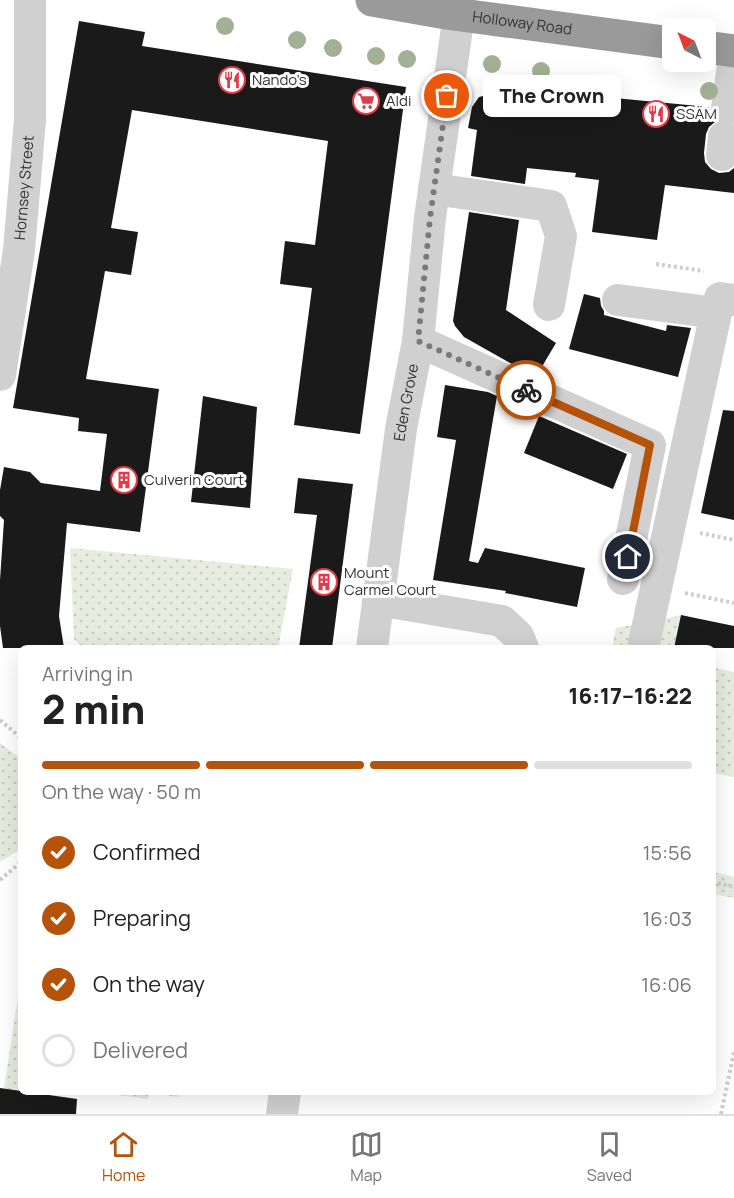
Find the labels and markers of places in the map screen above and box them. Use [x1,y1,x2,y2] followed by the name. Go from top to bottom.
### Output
[217,65,247,95] restaurant icon: Nando's
[252,69,307,90] place label: Nando's
[421,70,472,121] pin
[483,75,621,117] callout: The Crown
[351,86,381,116] supermarket icon: Aldi
[386,90,411,111] place label: Aldi
[641,99,671,129] restaurant icon: SSÄM
[676,103,717,124] place label: SSÄM
[109,465,139,495] building icon: Culverin Court
[144,469,244,490] place label: Culverin Court
[602,531,653,582] pin
[344,562,436,600] place label: Mount Carmel Court
[309,567,339,597] building icon: Mount Carmel Court

